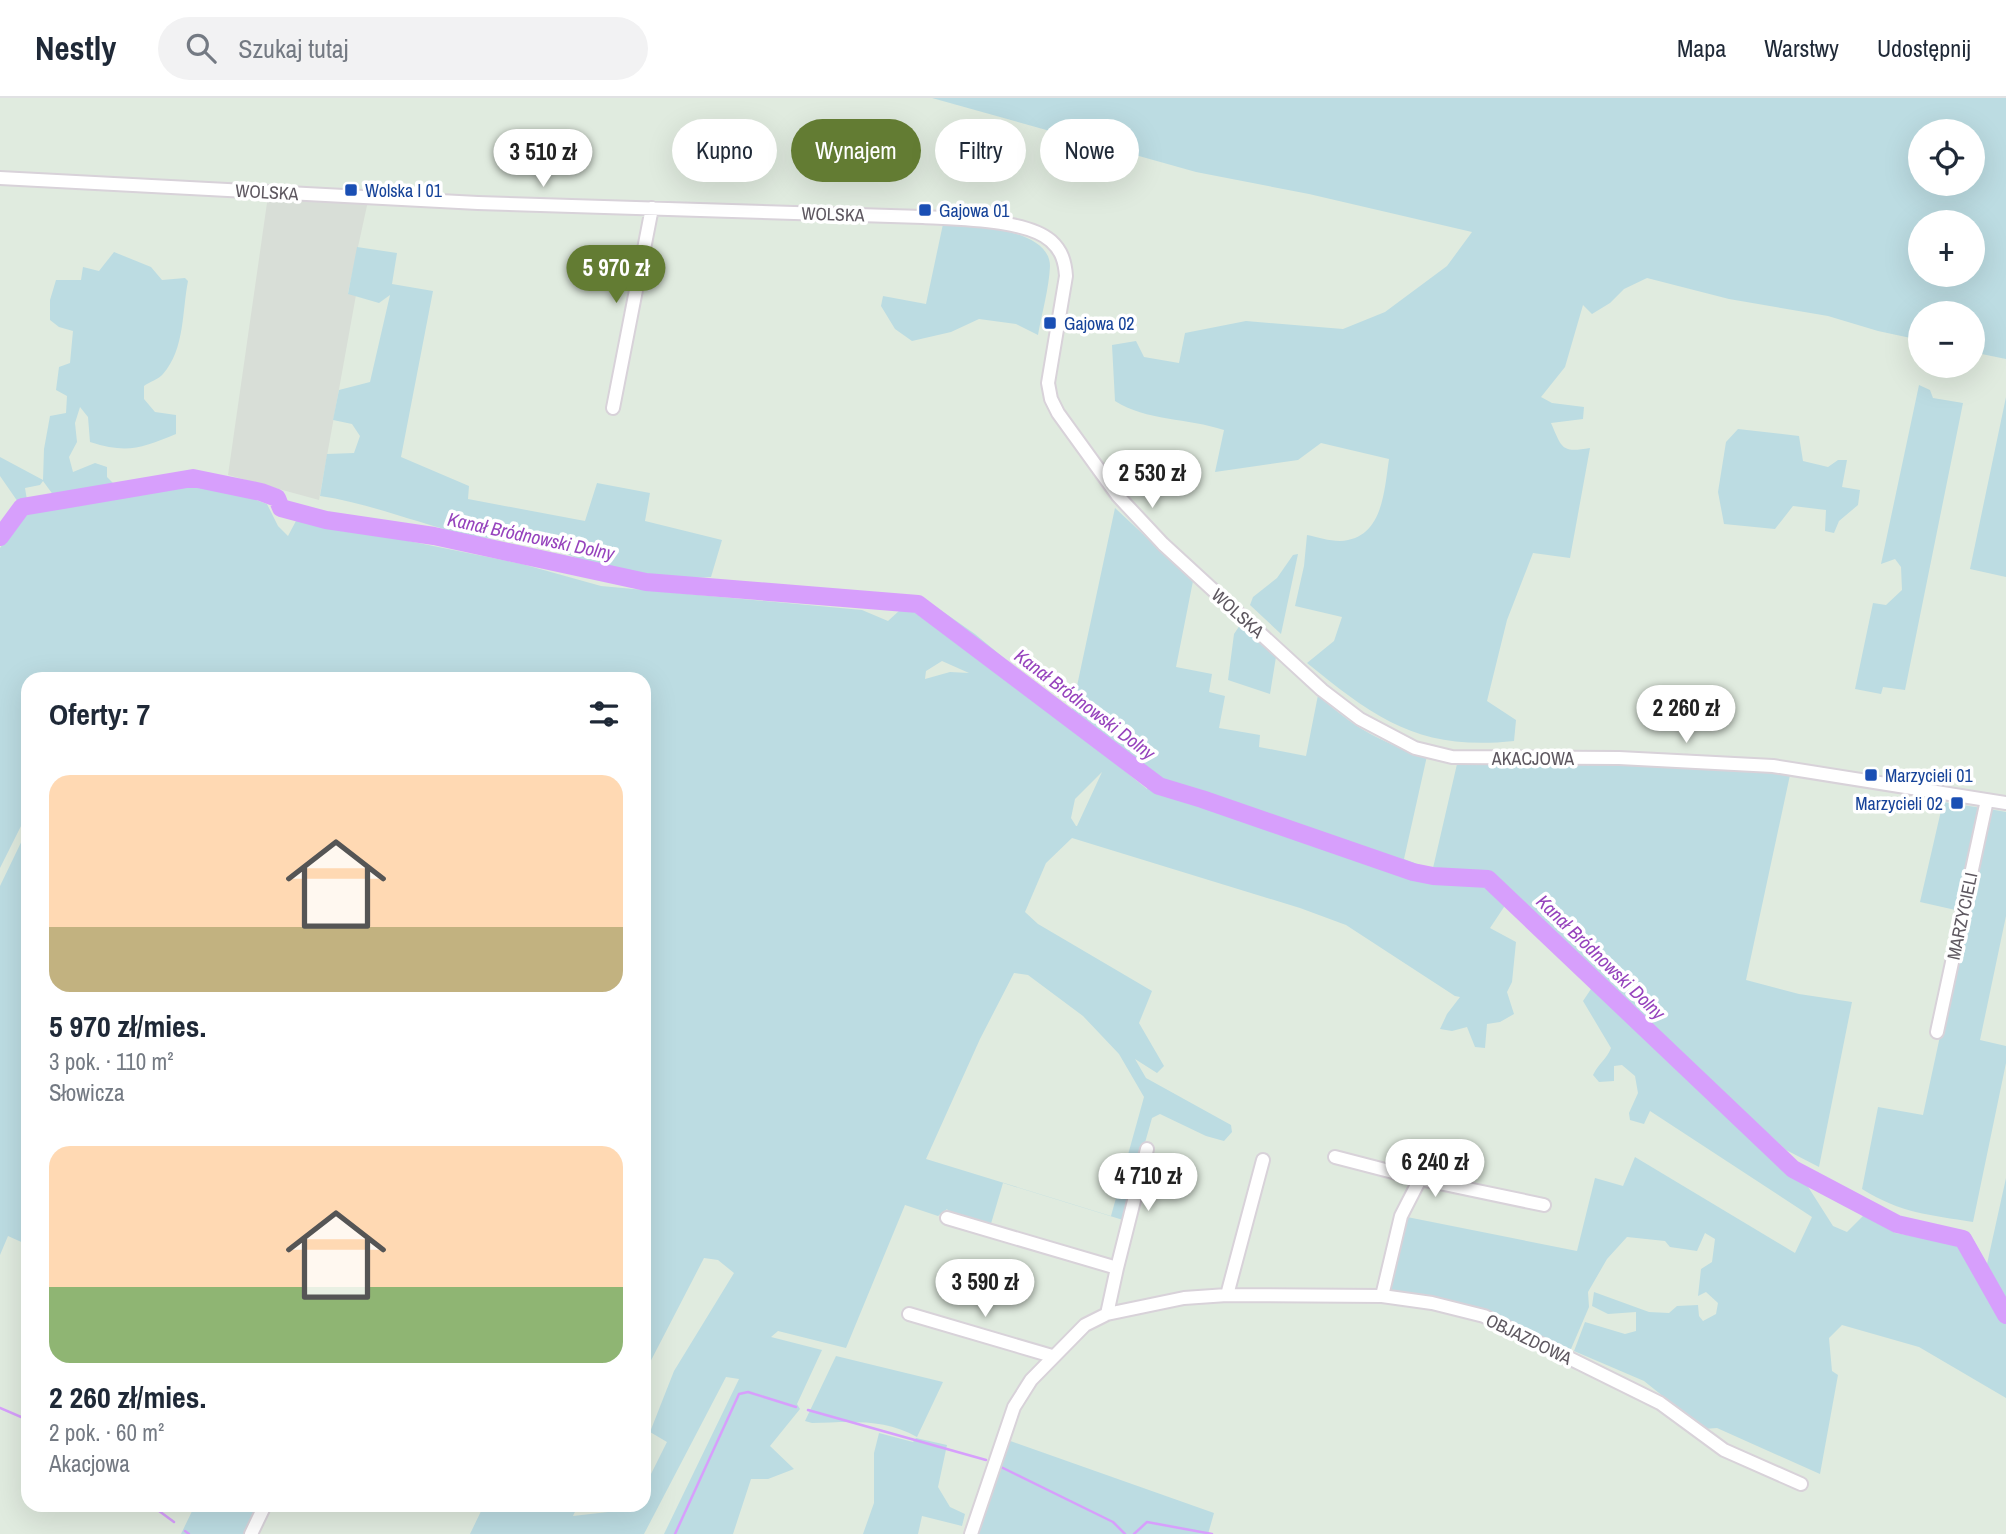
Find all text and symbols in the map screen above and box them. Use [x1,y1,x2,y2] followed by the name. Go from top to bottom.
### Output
[158,17,648,80] search box
[35,26,116,70] text: Nestly
[182,29,220,67] icon: search
[238,31,348,66] text: Szukaj tutaj
[1677,32,1726,64] text: Mapa
[1764,32,1839,64] text: Warstwy
[1877,32,1971,64] text: Udostępnij
[672,119,777,182] chip: Kupno
[791,119,921,182] chip: Wynajem
[935,119,1026,182] chip: Filtry
[1040,119,1139,182] chip: Nowe
[1908,119,1985,378] map controls
[1908,119,1985,196] button: locate
[471,130,615,189] pin: 3 510 zł
[509,136,577,167] text: 3 510 zł
[235,178,299,206] street label: WOLSKA
[365,178,443,203] place label: Wolska I 01
[343,182,359,198] marker: Wolska I 01
[939,198,1010,223] place label: Gajowa 01
[801,200,865,228] street label: WOLSKA
[917,202,933,218] marker: Gajowa 01
[1908,210,1985,287] button: +
[544,246,688,305] pin: 5 970 zł
[582,252,650,283] text: 5 970 zł
[1908,301,1985,378] button: −
[1064,311,1135,336] place label: Gajowa 02
[1042,315,1058,331] marker: Gajowa 02
[1080,450,1224,510] pin: 2 530 zł
[1118,457,1186,488] text: 2 530 zł
[445,506,618,567] water label: Kanał Bródnowski Dolny
[1206,583,1270,644] street label: WOLSKA
[1009,643,1162,766] water label: Kanał Bródnowski Dolny
[1614,686,1758,745] pin: 2 260 zł
[1652,692,1720,723] text: 2 260 zł
[49,694,150,734] text: Oferty: 7
[585,695,623,733] icon: filters
[1491,746,1574,771] street label: AKACJOWA
[1885,763,1974,788] place label: Marzycieli 01
[1863,767,1879,783] marker: Marzycieli 01
[1855,791,1943,816] place label: Marzycieli 02
[1949,795,1965,811] marker: Marzycieli 02
[273,821,399,947] icon: home
[1941,870,1983,962] street label: MARZYCIELI
[1531,889,1672,1026] water label: Kanał Bródnowski Dolny
[49,1006,206,1046] text: 5 970 zł/mies.
[49,1046,173,1077] text: 3 pok. · 110 m²
[49,1077,124,1108] text: Słowicza
[1363,1140,1507,1199] pin: 6 240 zł
[1401,1146,1469,1177] text: 6 240 zł
[1076,1154,1220,1213] pin: 4 710 zł
[1114,1160,1182,1191] text: 4 710 zł
[273,1192,399,1318] icon: home
[913,1260,1057,1319] pin: 3 590 zł
[951,1266,1019,1297] text: 3 590 zł
[1482,1307,1576,1371] street label: OBJAZDOWA
[49,1377,206,1417] text: 2 260 zł/mies.
[49,1417,164,1448] text: 2 pok. · 60 m²
[49,1448,130,1479] text: Akacjowa

